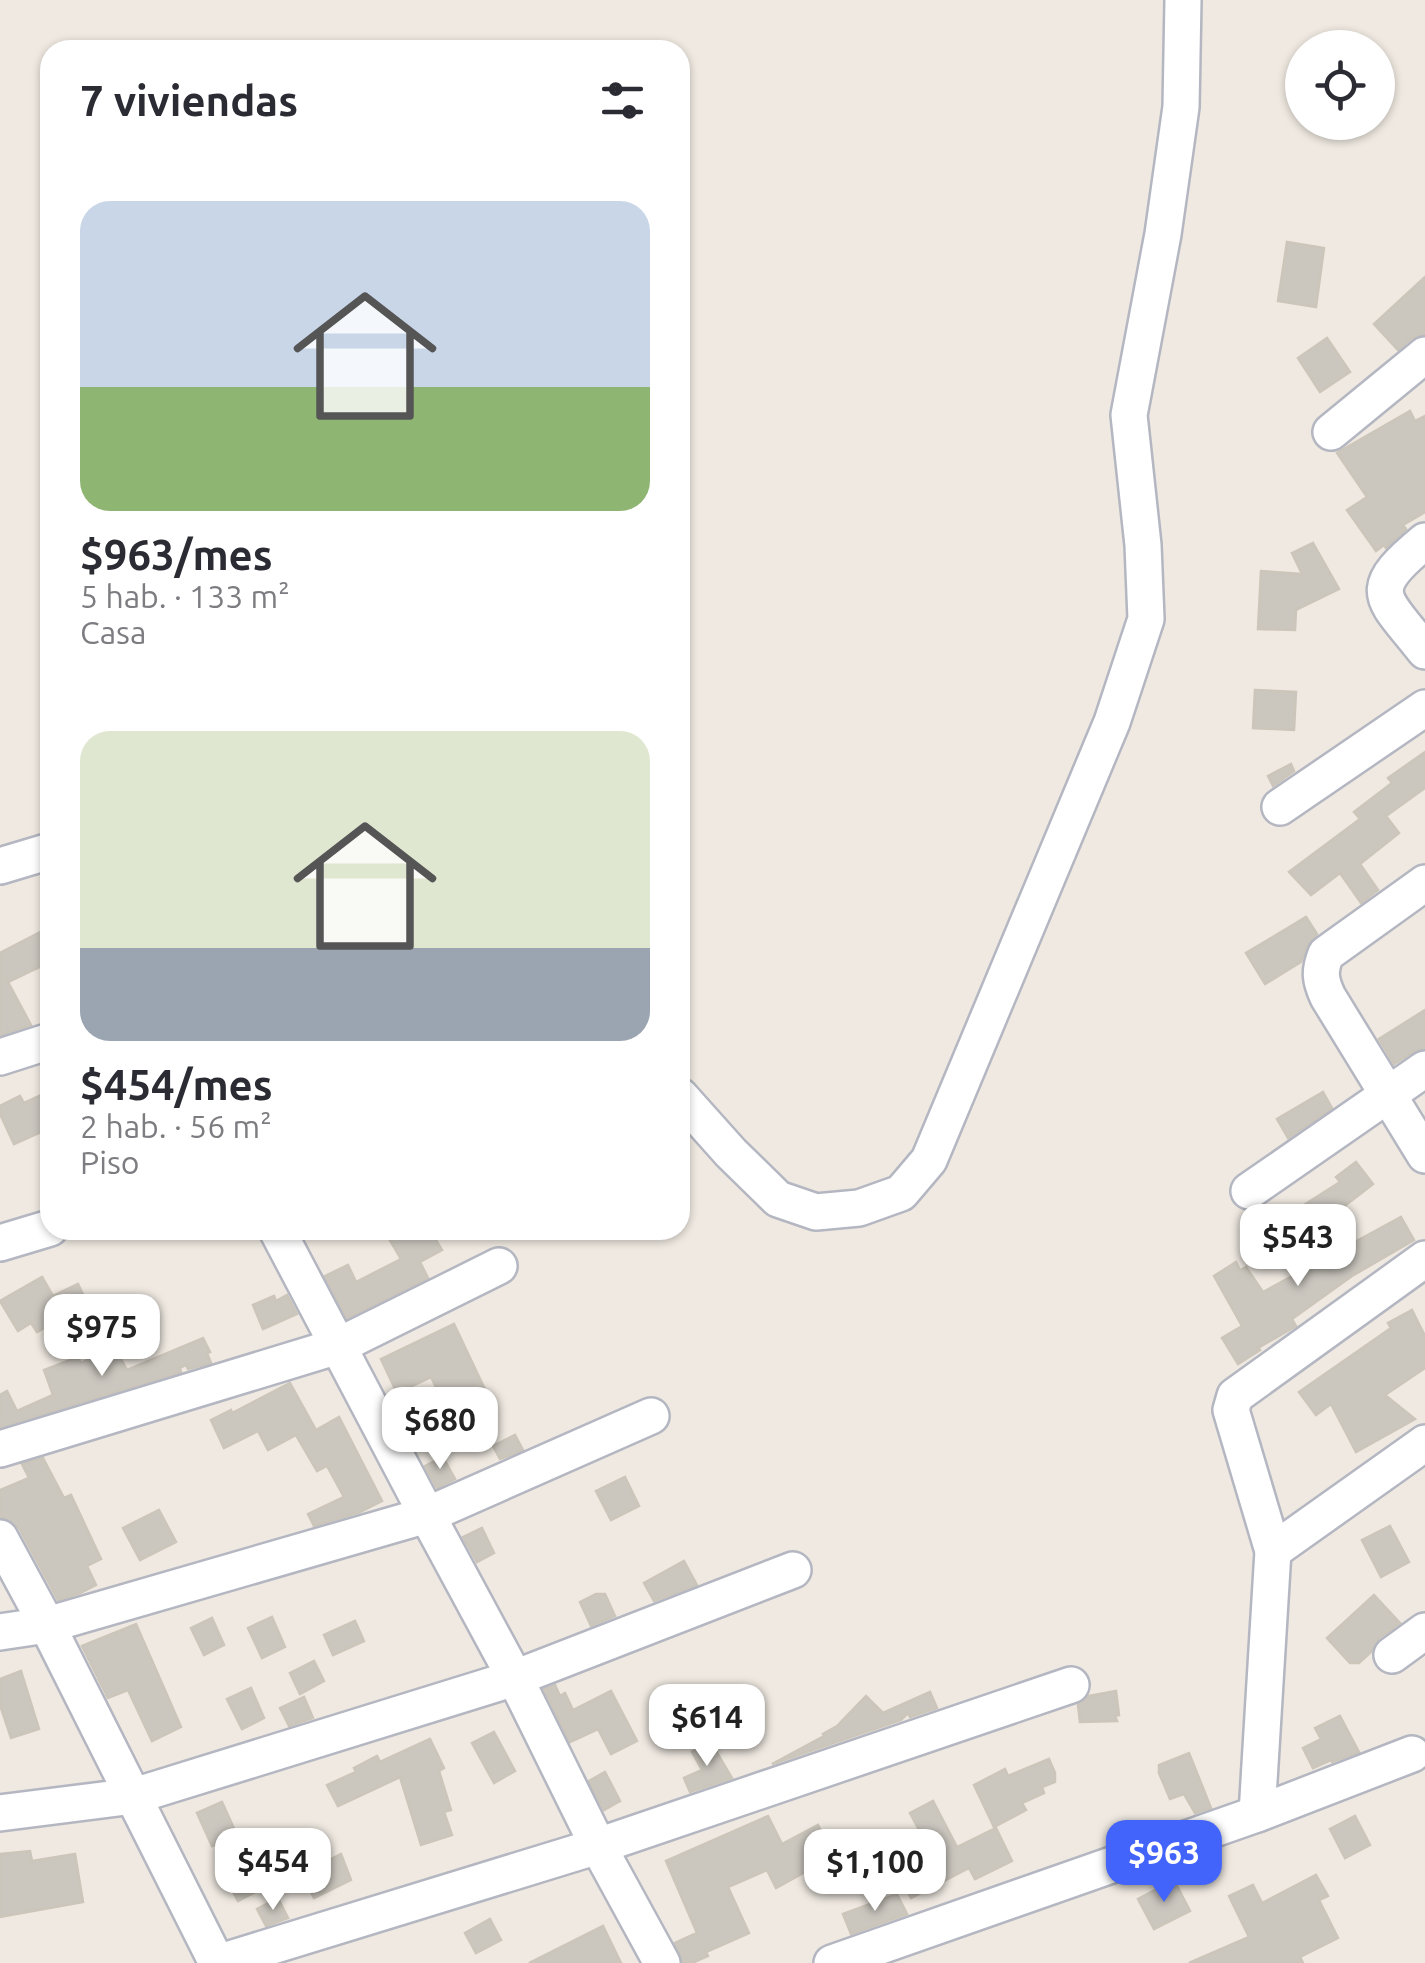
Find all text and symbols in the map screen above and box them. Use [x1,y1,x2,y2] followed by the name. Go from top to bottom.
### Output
[1285,30,1395,140] map controls
[1285,30,1395,140] button: locate
[595,73,650,128] icon: filters
[80,77,298,124] text: 7 viviendas
[275,266,455,446] icon: home
[80,531,273,578] text: $963/mes
[80,578,290,614] text: 5 hab. · 133 m²
[80,614,146,650] text: Casa
[275,796,455,976] icon: home
[80,1061,273,1108] text: $454/mes
[80,1108,272,1144] text: 2 hab. · 56 m²
[80,1144,140,1180] text: Piso
[1239,1204,1357,1289] pin: $543
[1262,1218,1334,1254] text: $543
[43,1294,161,1379] pin: $975
[66,1308,138,1344] text: $975
[381,1387,499,1472] pin: $680
[404,1401,476,1437] text: $680
[648,1684,766,1769] pin: $614
[671,1698,743,1734] text: $614
[1105,1820,1223,1905] pin: $963
[214,1828,332,1913] pin: $454
[794,1829,956,1914] pin: $1,100
[1128,1834,1200,1870] text: $963
[237,1842,309,1878] text: $454
[826,1843,924,1879] text: $1,100

